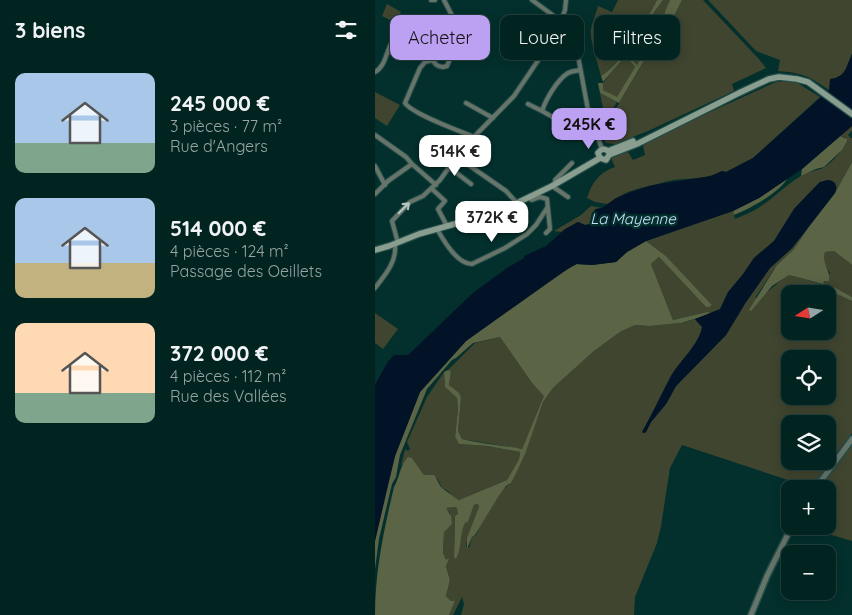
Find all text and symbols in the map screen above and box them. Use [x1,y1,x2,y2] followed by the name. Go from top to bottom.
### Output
[390,15,490,60] chip: Acheter
[500,15,584,60] chip: Louer
[594,15,680,60] chip: Filtres
[332,16,360,44] icon: filters
[15,17,85,43] text: 3 biens
[170,90,270,116] text: 245 000 €
[55,93,115,153] icon: home
[548,108,630,150] pin: 245K €
[563,114,615,134] text: 245K €
[170,116,282,136] text: 3 pièces · 77 m²
[414,134,496,177] pin: 514K €
[170,136,268,156] text: Rue d'Angers
[430,141,480,161] text: 514K €
[451,200,533,243] pin: 372K €
[398,202,410,214] one-way arrow
[466,207,518,227] text: 372K €
[590,209,676,228] water label: La Mayenne
[170,215,266,241] text: 514 000 €
[55,218,115,278] icon: home
[170,241,289,261] text: 4 pièces · 124 m²
[170,261,322,281] text: Passage des Oeillets
[781,285,836,340] north arrow
[781,285,836,600] map controls
[170,340,268,366] text: 372 000 €
[55,343,115,403] icon: home
[781,350,836,405] button: locate
[170,366,286,386] text: 4 pièces · 112 m²
[170,386,287,406] text: Rue des Vallées
[781,415,836,470] button: layers
[781,480,836,535] button: +
[781,545,836,600] button: −

